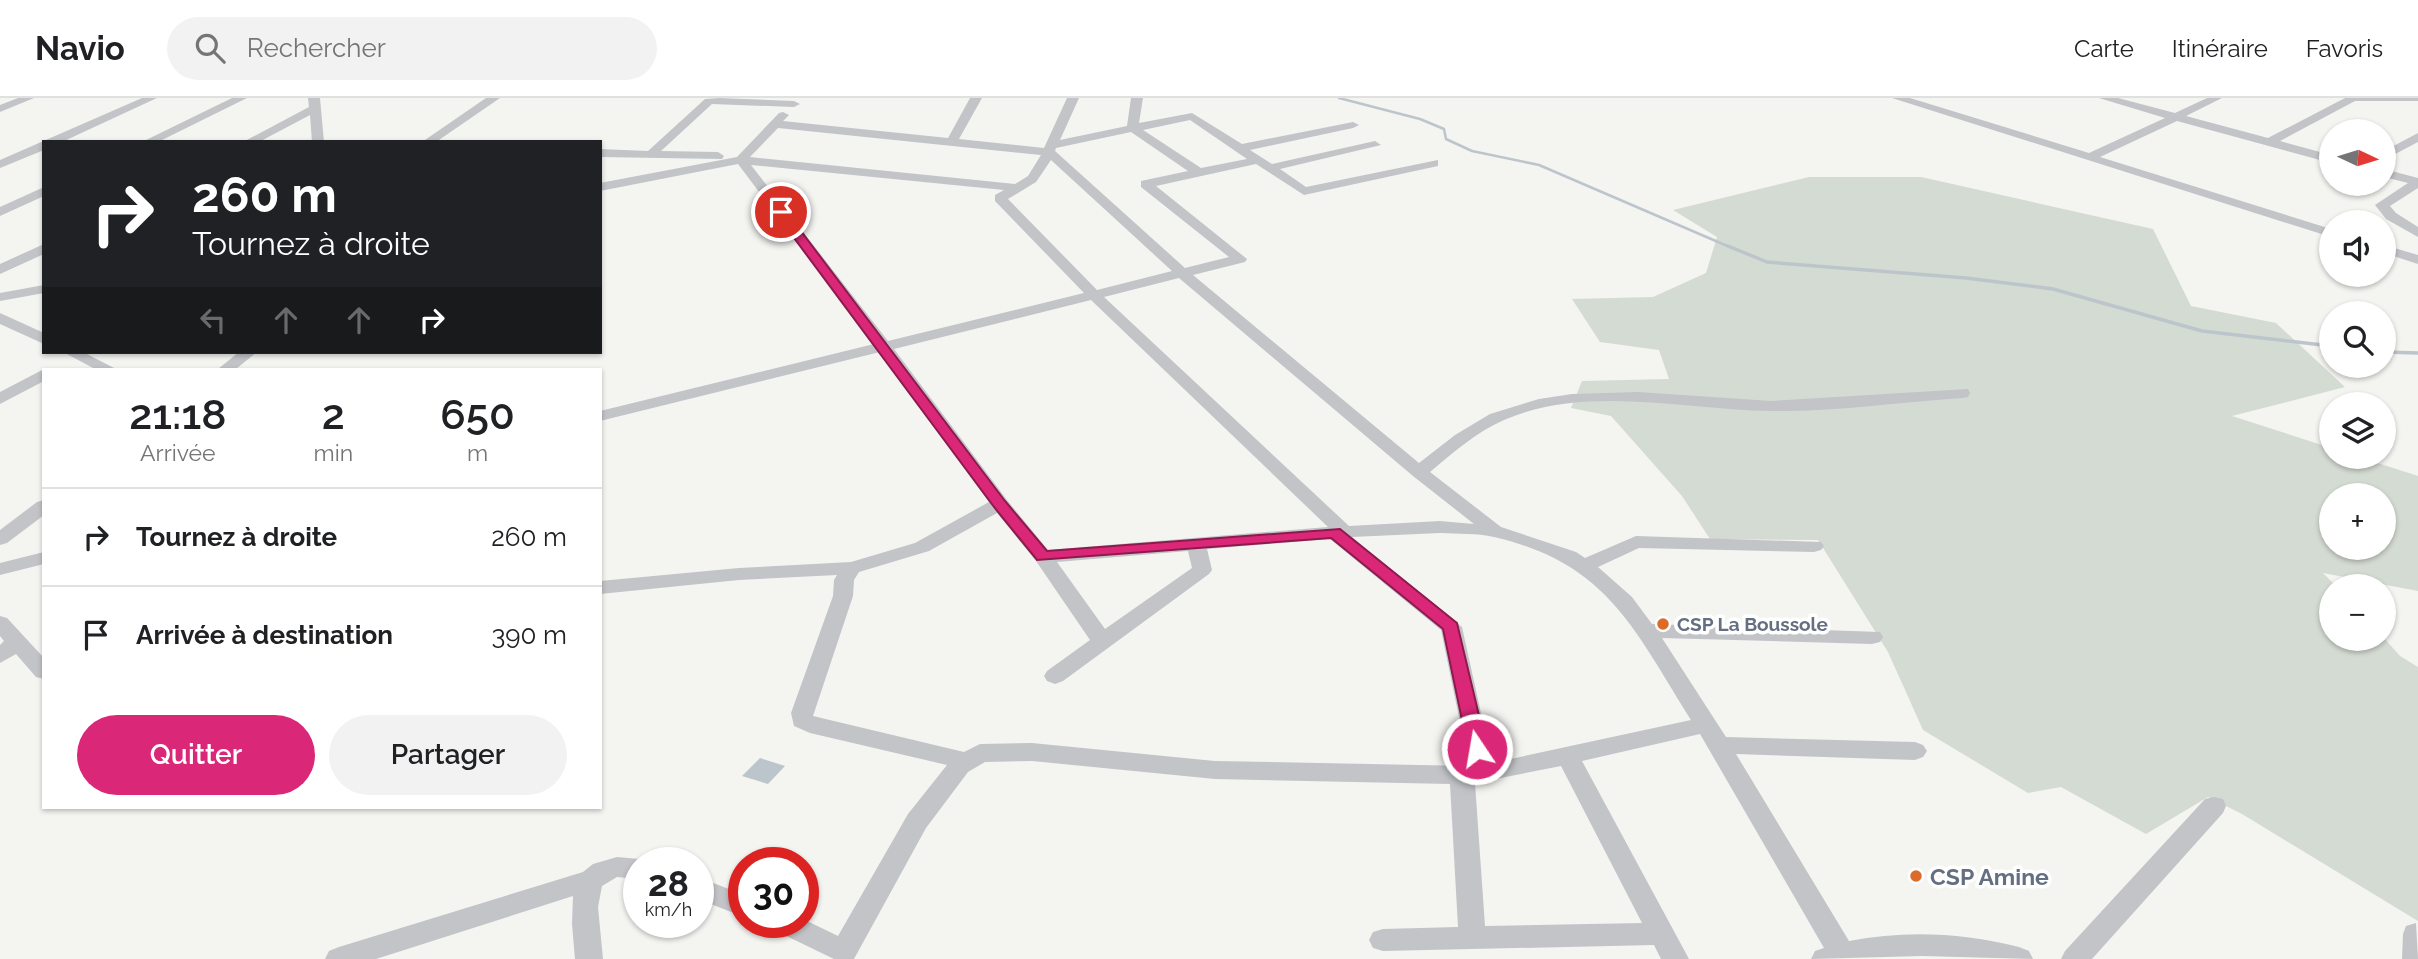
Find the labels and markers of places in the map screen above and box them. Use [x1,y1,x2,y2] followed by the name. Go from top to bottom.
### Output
[751,182,811,242] pin
[1677,613,1828,635] place label: CSP La Boussole
[1655,616,1671,632] marker: CSP La Boussole
[1930,863,2049,890] place label: CSP Amine
[1908,868,1924,884] marker: CSP Amine

